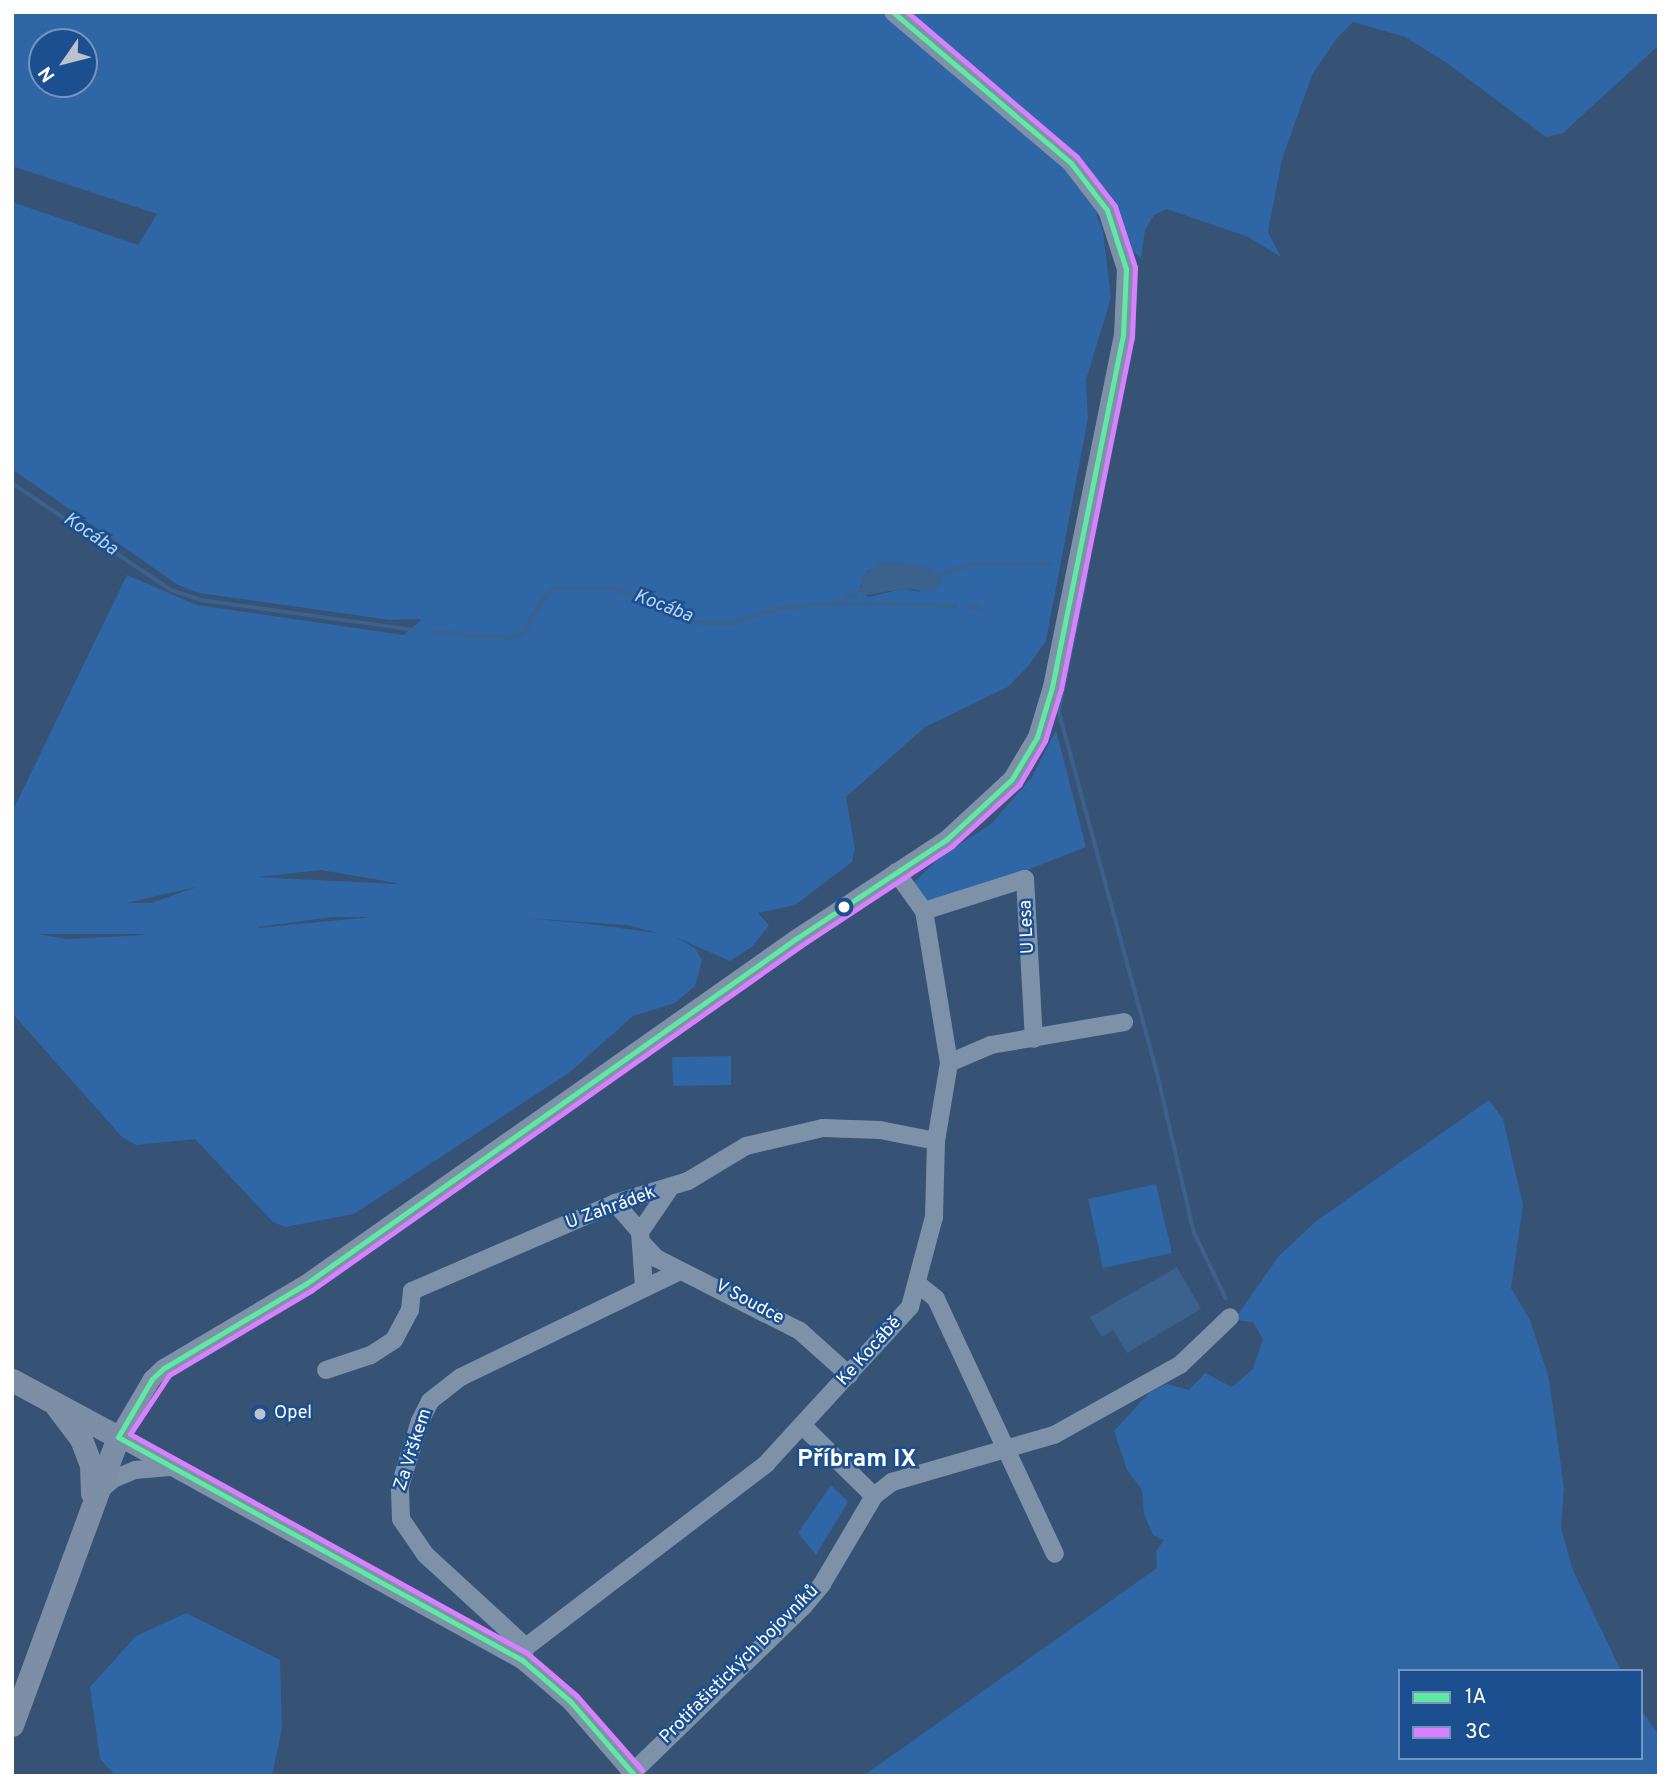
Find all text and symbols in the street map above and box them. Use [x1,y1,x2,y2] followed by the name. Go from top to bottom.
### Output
[28,28,98,98] north arrow
[34,61,61,86] text: N
[58,509,122,561] water label: Kocába
[630,585,696,629] water label: Kocába
[837,900,851,914] unlabelled marker
[1016,900,1040,954] street label: U Lesa
[563,1183,659,1235] street label: U Zahrádek
[711,1276,787,1330] street label: V Soudce
[833,1313,907,1391] street label: Ke Kocábě
[274,1403,312,1425] place label: Opel
[252,1406,268,1422] marker: Opel
[390,1406,438,1494] street label: Za Vrškem
[797,1447,917,1475] district label: Příbram IX
[656,1581,824,1749] street label: Protifašistických bojovníků
[1398,1669,1643,1760] legend
[1465,1684,1486,1711] text: 1A
[1465,1719,1491,1746] text: 3C

